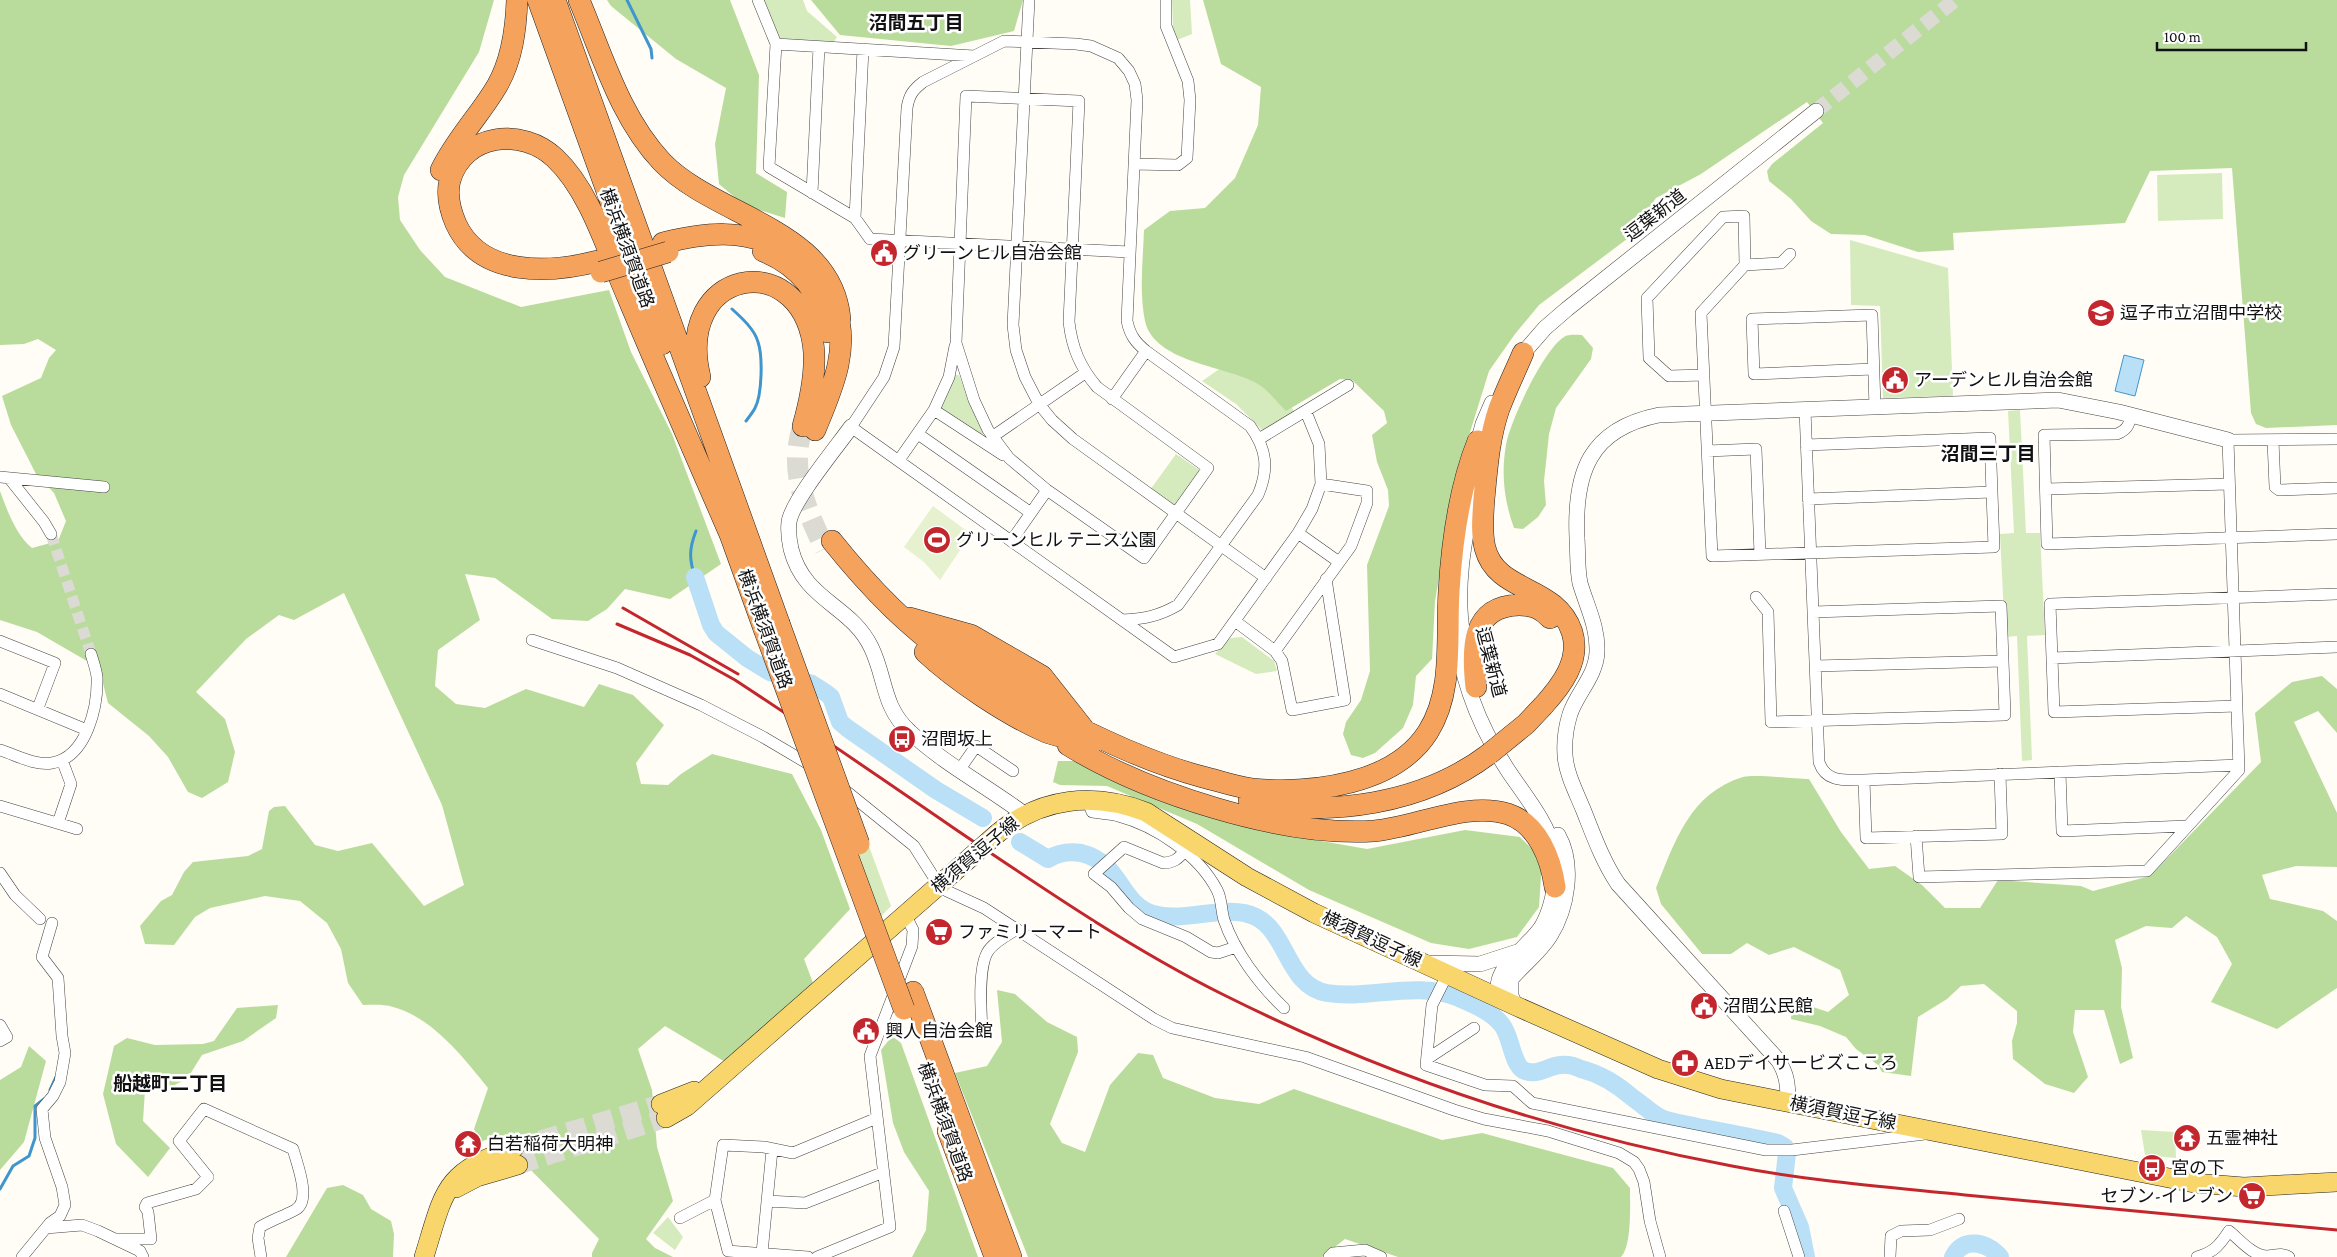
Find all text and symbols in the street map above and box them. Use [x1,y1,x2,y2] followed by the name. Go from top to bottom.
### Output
[868,12,964,33] district label: 沼間五丁目
[2157,20,2306,52] scale bar
[2164,29,2201,45] text: 100 m
[596,185,658,311] street label: 横浜横須賀道路
[1620,185,1690,245] street label: 逗葉新道
[869,238,899,268] public building icon: グリーンヒル自治会館
[903,243,1082,263] place label: グリーンヒル自治会館
[2086,298,2116,328] school or university icon: 逗子市立沼間中学校
[2120,303,2282,323] place label: 逗子市立沼間中学校
[1880,365,1910,395] public building icon: アーデンヒル自治会館
[1914,370,2093,390] place label: アーデンヒル自治会館
[1940,443,2036,464] district label: 沼間三丁目
[922,525,952,555] sports icon: グリーンヒル テニス公園
[956,530,1156,550] place label: グリーンヒル テニス公園
[734,566,796,692] street label: 横浜横須賀道路
[1472,625,1510,699] street label: 逗葉新道
[887,724,917,754] bus stop icon: 沼間坂上
[921,729,993,749] place label: 沼間坂上
[927,813,1023,897] street label: 横須賀逗子線
[1319,907,1425,971] street label: 横須賀逗子線
[924,917,954,947] supermarket icon: ファミリーマート
[958,922,1102,942] place label: ファミリーマート
[1689,991,1719,1021] public building icon: 沼間公民館
[1723,996,1813,1016] place label: 沼間公民館
[851,1016,881,1046] public building icon: 興人自治会館
[885,1021,993,1041] place label: 興人自治会館
[1670,1048,1700,1078] pharmacy icon: AEDデイサービズこころ
[1704,1053,1898,1073] place label: AEDデイサービズこころ
[914,1059,976,1185] street label: 横浜横須賀道路
[113,1073,227,1094] district label: 船越町二丁目
[1788,1093,1898,1133] street label: 横須賀逗子線
[2172,1123,2202,1153] temple icon: 五霊神社
[2206,1128,2278,1148] place label: 五霊神社
[453,1129,483,1159] temple icon: 白若稲荷大明神
[487,1134,613,1154] place label: 白若稲荷大明神
[2137,1153,2167,1183] bus stop icon: 宮の下
[2171,1158,2225,1178] place label: 宮の下
[2237,1181,2267,1211] supermarket icon: セブン-イレブン
[2100,1186,2233,1206] place label: セブン-イレブン

